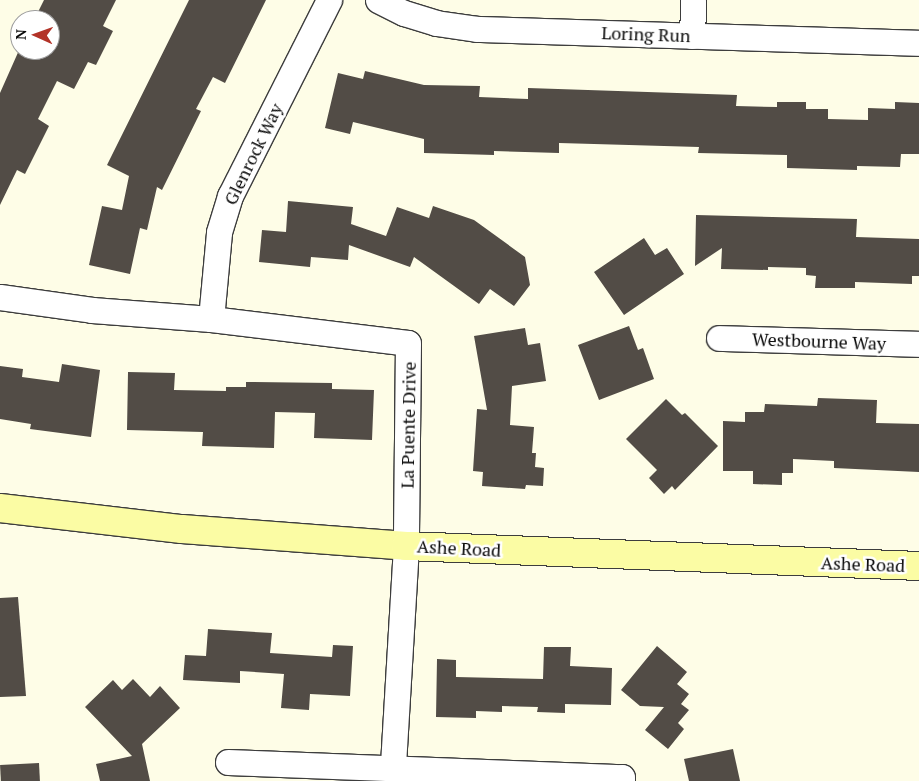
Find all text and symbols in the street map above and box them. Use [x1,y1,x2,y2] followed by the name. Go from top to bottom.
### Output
[10,10,60,60] north arrow
[601,22,691,46] street label: Loring Run
[11,29,30,40] text: N
[219,100,287,208] street label: Glenrock Way
[752,328,886,354] street label: Westbourne Way
[396,361,420,489] street label: La Puente Drive
[416,535,502,561] street label: Ashe Road
[821,552,905,576] street label: Ashe Road

